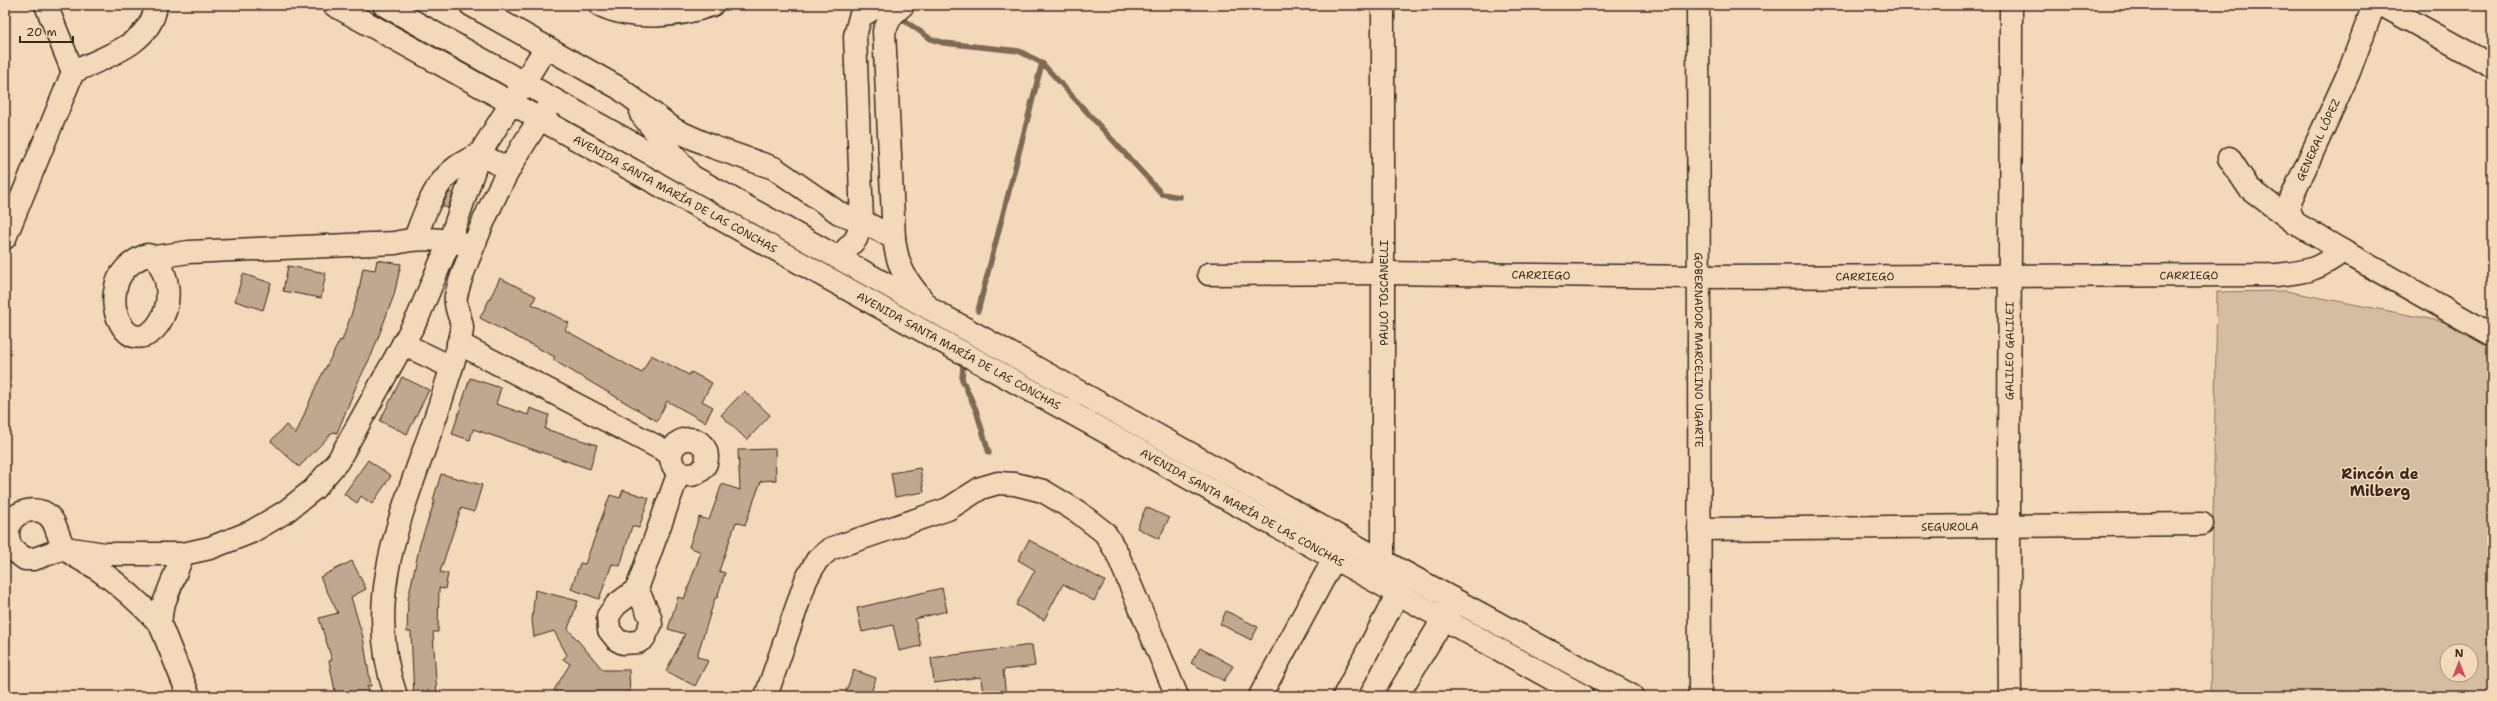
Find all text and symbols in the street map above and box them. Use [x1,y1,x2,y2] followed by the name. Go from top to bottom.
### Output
[20,18,73,44] scale bar
[26,24,57,40] text: 20 m
[2293,96,2344,184] street label: GENERAL LÓPEZ
[570,132,780,257] street label: AVENIDA SANTA MARÍA DE LAS CONCHAS
[1377,240,1392,346] street label: PAULO TOSCANELLI
[1691,252,1706,448] street label: GOBERNADOR MARCELINO UGARTE
[1511,268,1571,283] street label: CARRIEGO
[2159,268,2219,283] street label: CARRIEGO
[1836,269,1895,285] street label: CARRIEGO
[854,289,1063,414] street label: AVENIDA SANTA MARÍA DE LAS CONCHAS
[2002,302,2018,400] street label: GALILEO GALILEI
[1137,445,1347,570] street label: AVENIDA SANTA MARÍA DE LAS CONCHAS
[2341,464,2419,501] district label: Rincón de Milberg
[1921,519,1979,535] street label: SEGUROLA
[2439,643,2479,683] north arrow
[2455,646,2464,661] text: N

